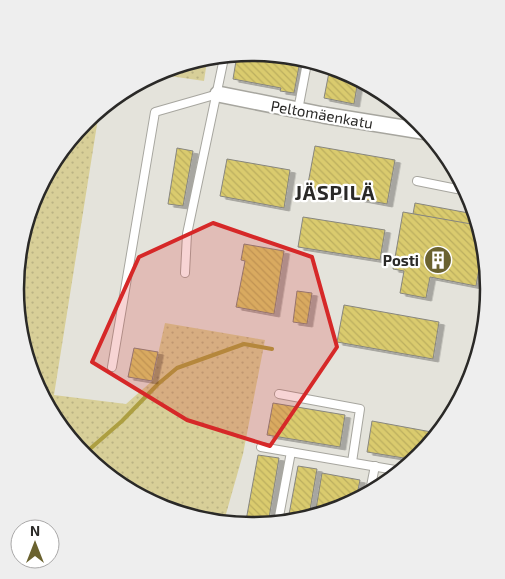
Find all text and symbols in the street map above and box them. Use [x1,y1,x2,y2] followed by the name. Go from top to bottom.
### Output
[269,96,375,132] street label: Peltomäenkatu
[294,180,376,204] district label: JÄSPILÄ
[423,245,453,275] building icon: Posti
[383,251,419,269] place label: Posti
[10,519,60,569] north arrow
[30,522,40,539] text: N

